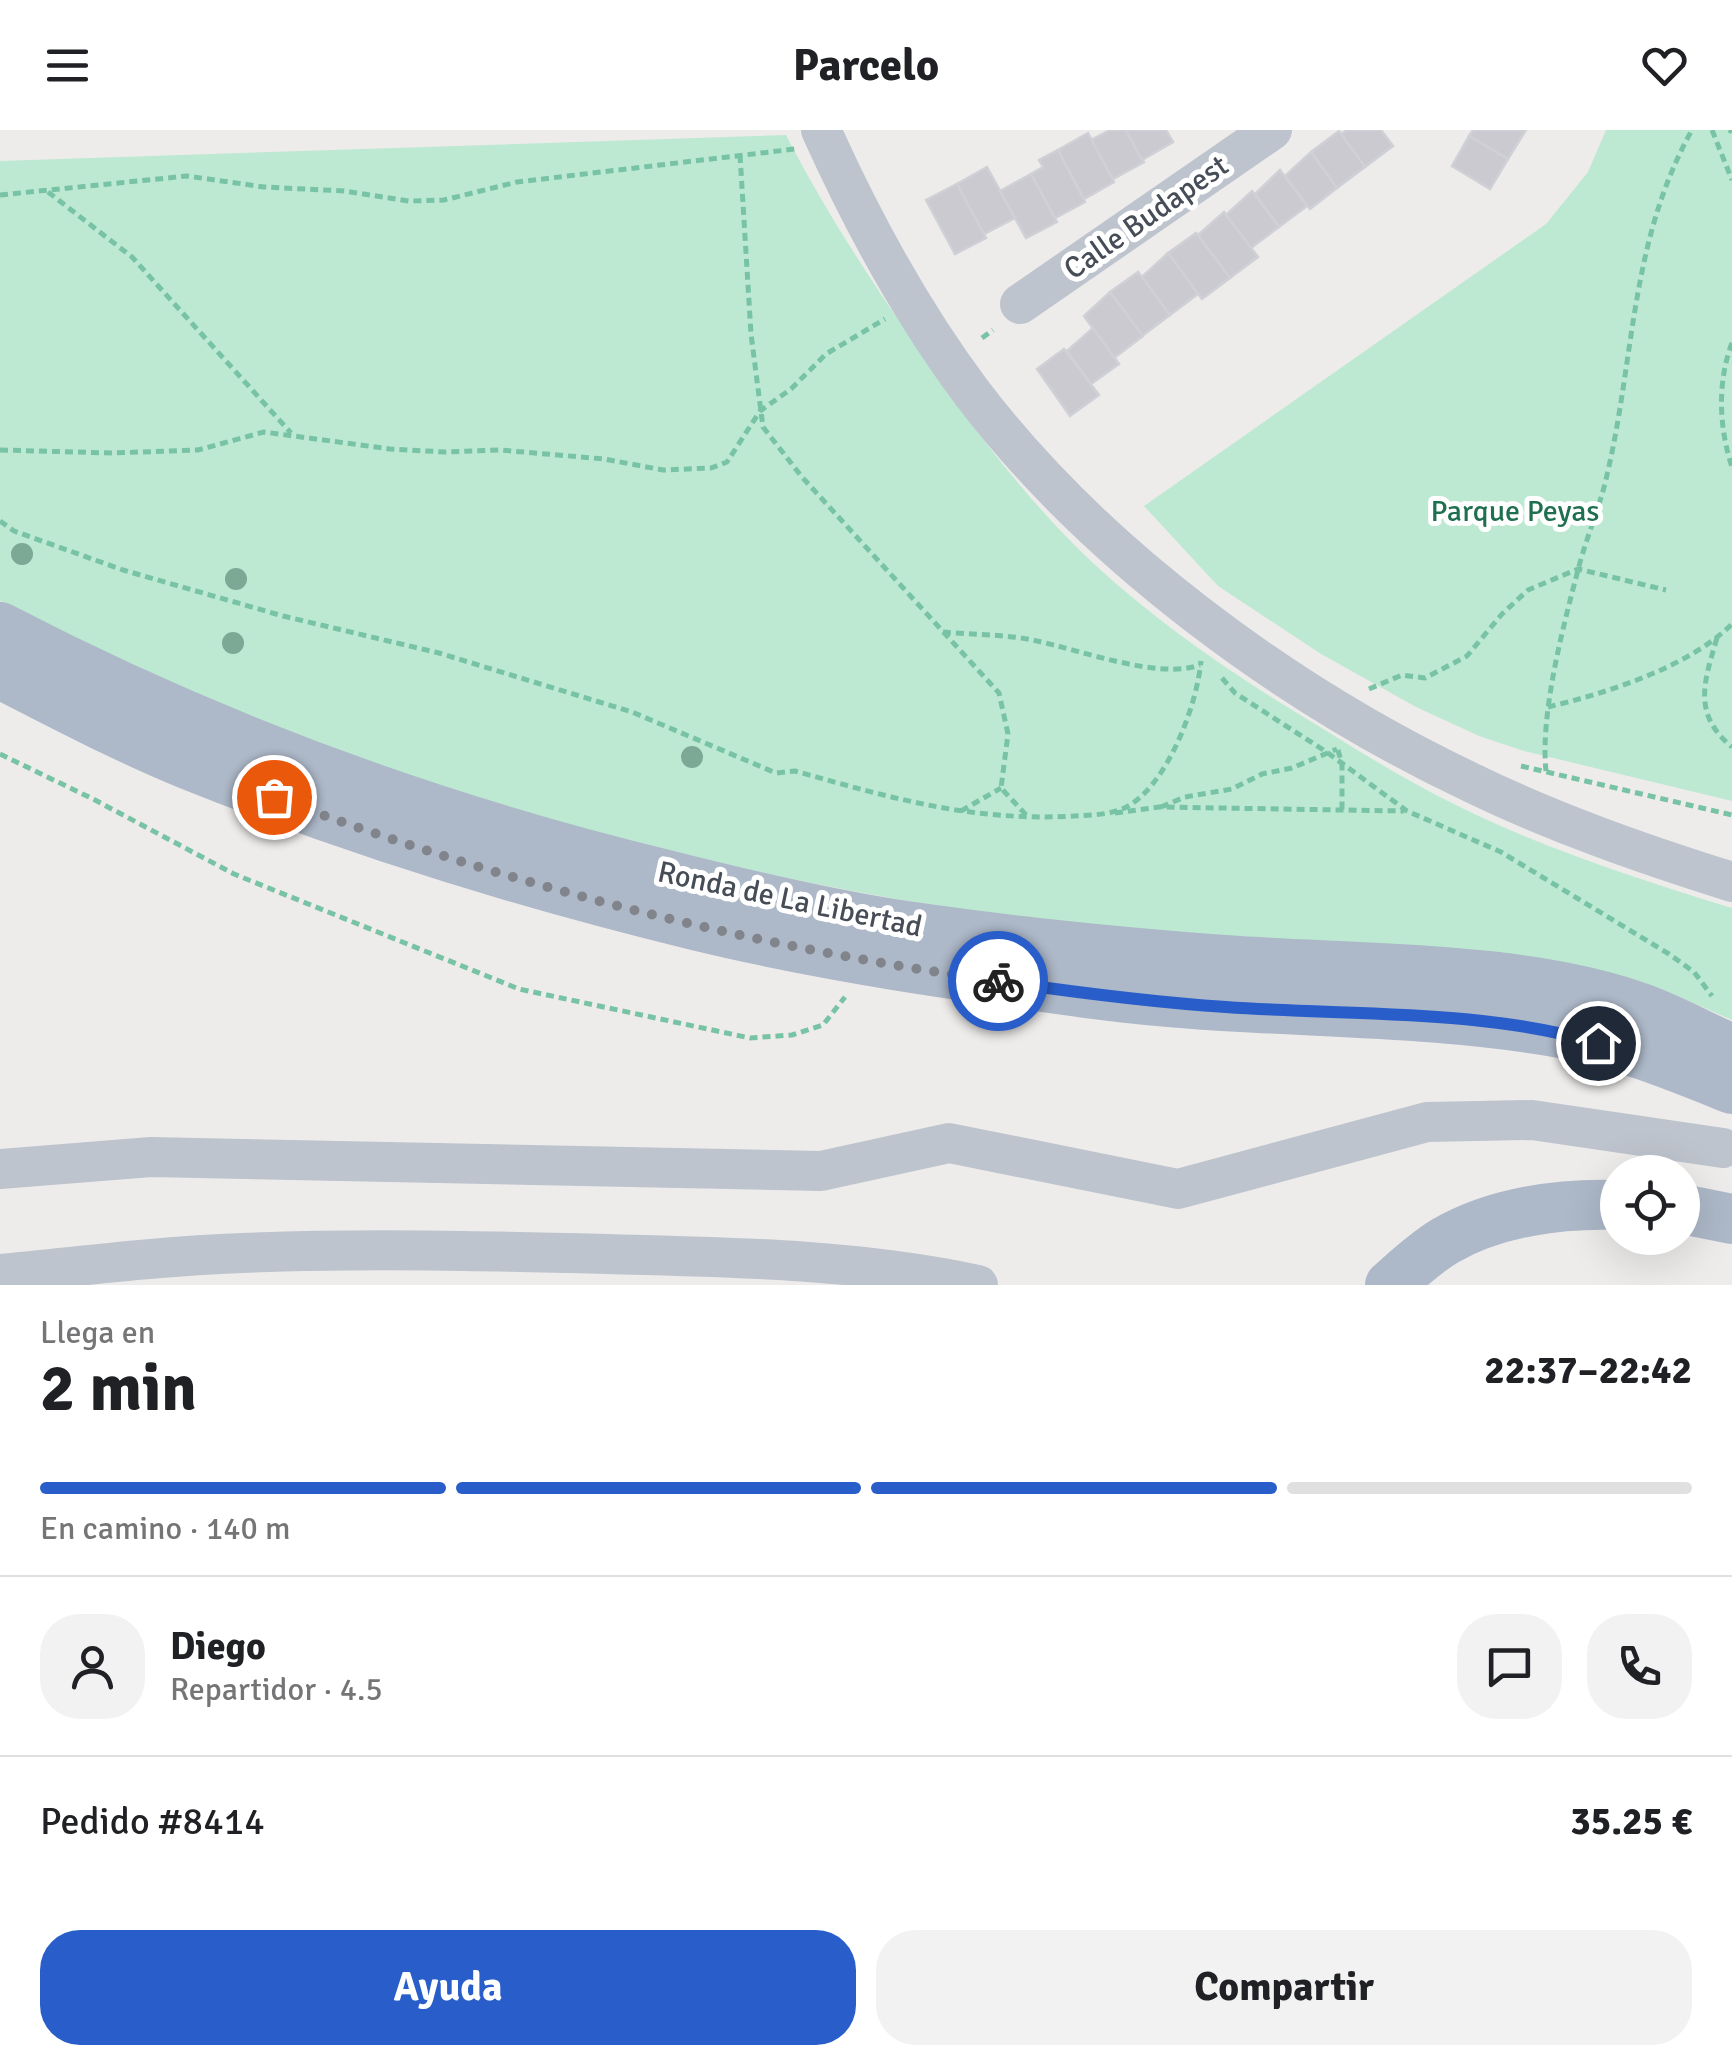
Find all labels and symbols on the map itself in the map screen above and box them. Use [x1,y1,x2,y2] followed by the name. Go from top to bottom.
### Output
[1057,147,1236,288] street label: Calle Budapest
[1431,493,1599,530] park label: Parque Peyas
[232,755,317,840] pin
[654,853,925,946] street label: Ronda de La Libertad
[948,931,1048,1031] courier
[1556,1001,1641,1086] pin

